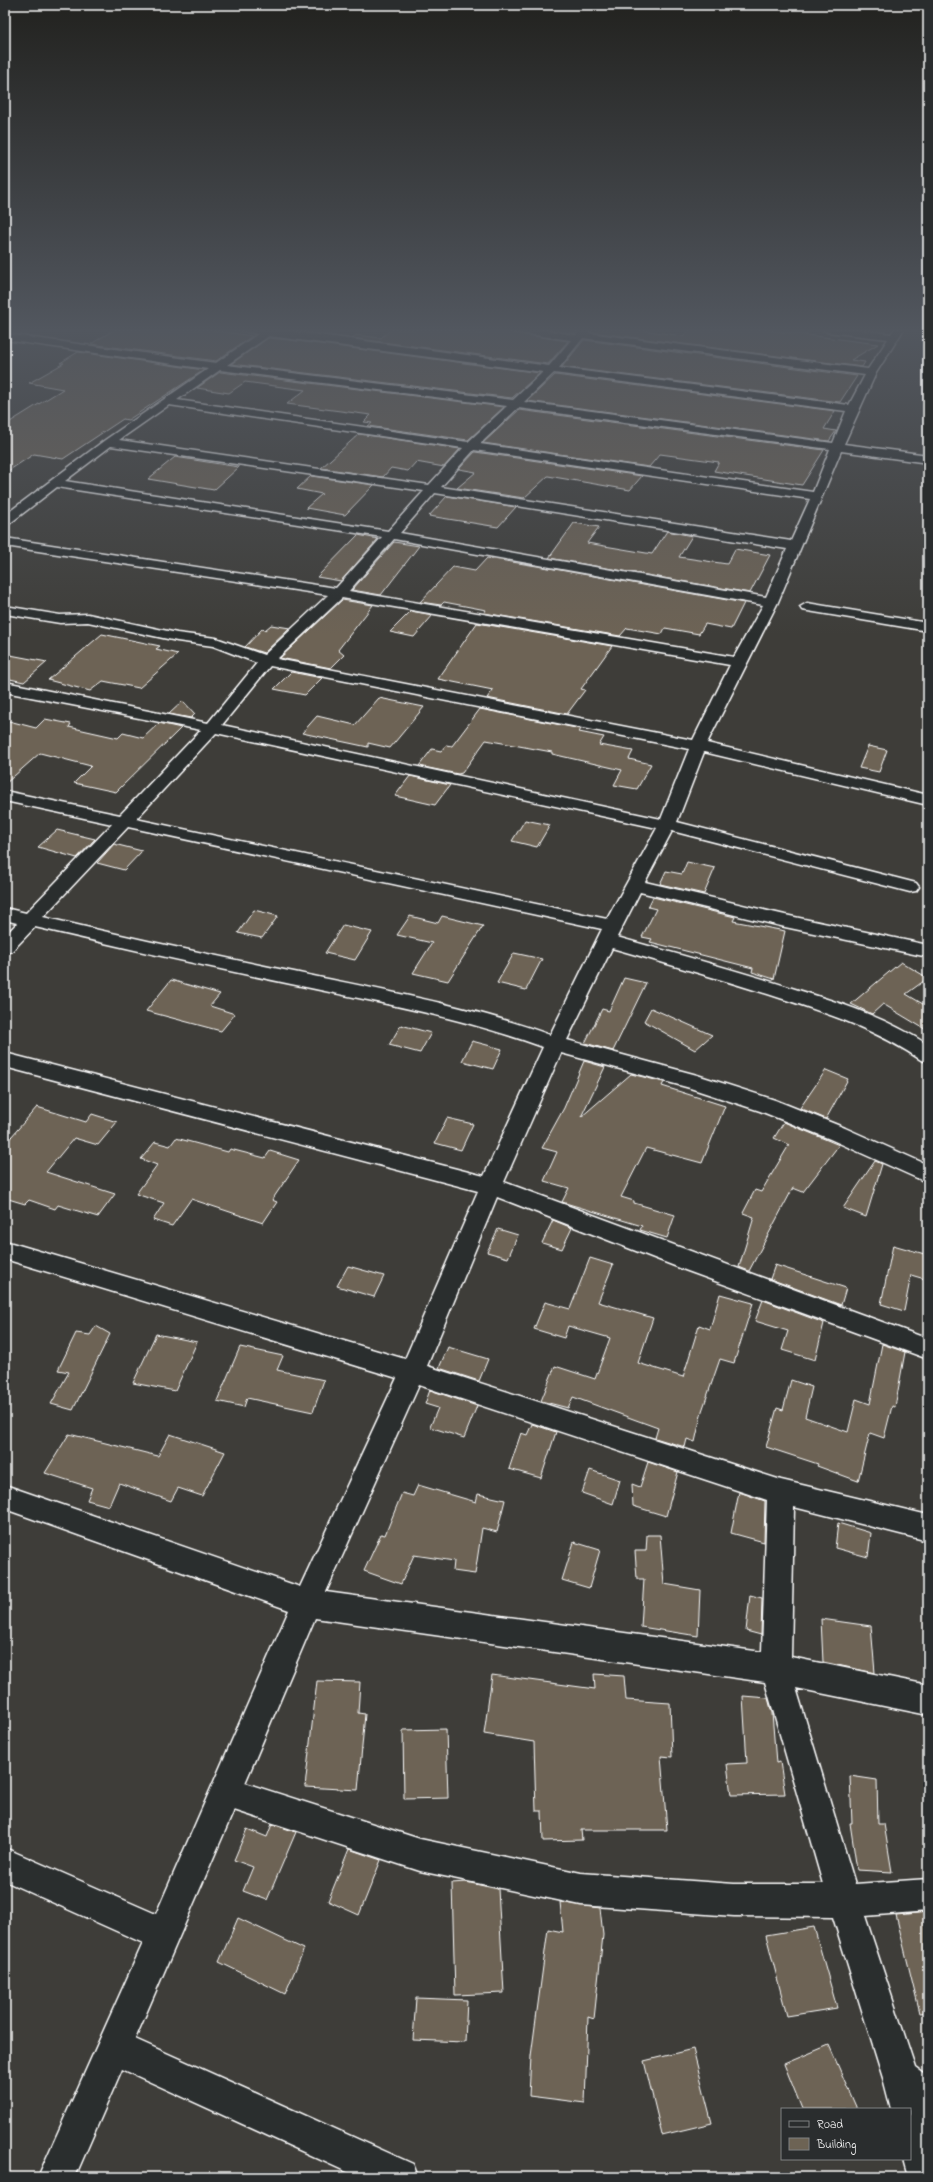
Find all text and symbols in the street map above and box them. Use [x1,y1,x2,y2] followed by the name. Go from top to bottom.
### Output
[781,2108,911,2160] legend
[817,2116,843,2134] text: Road
[816,2136,856,2155] text: Building

